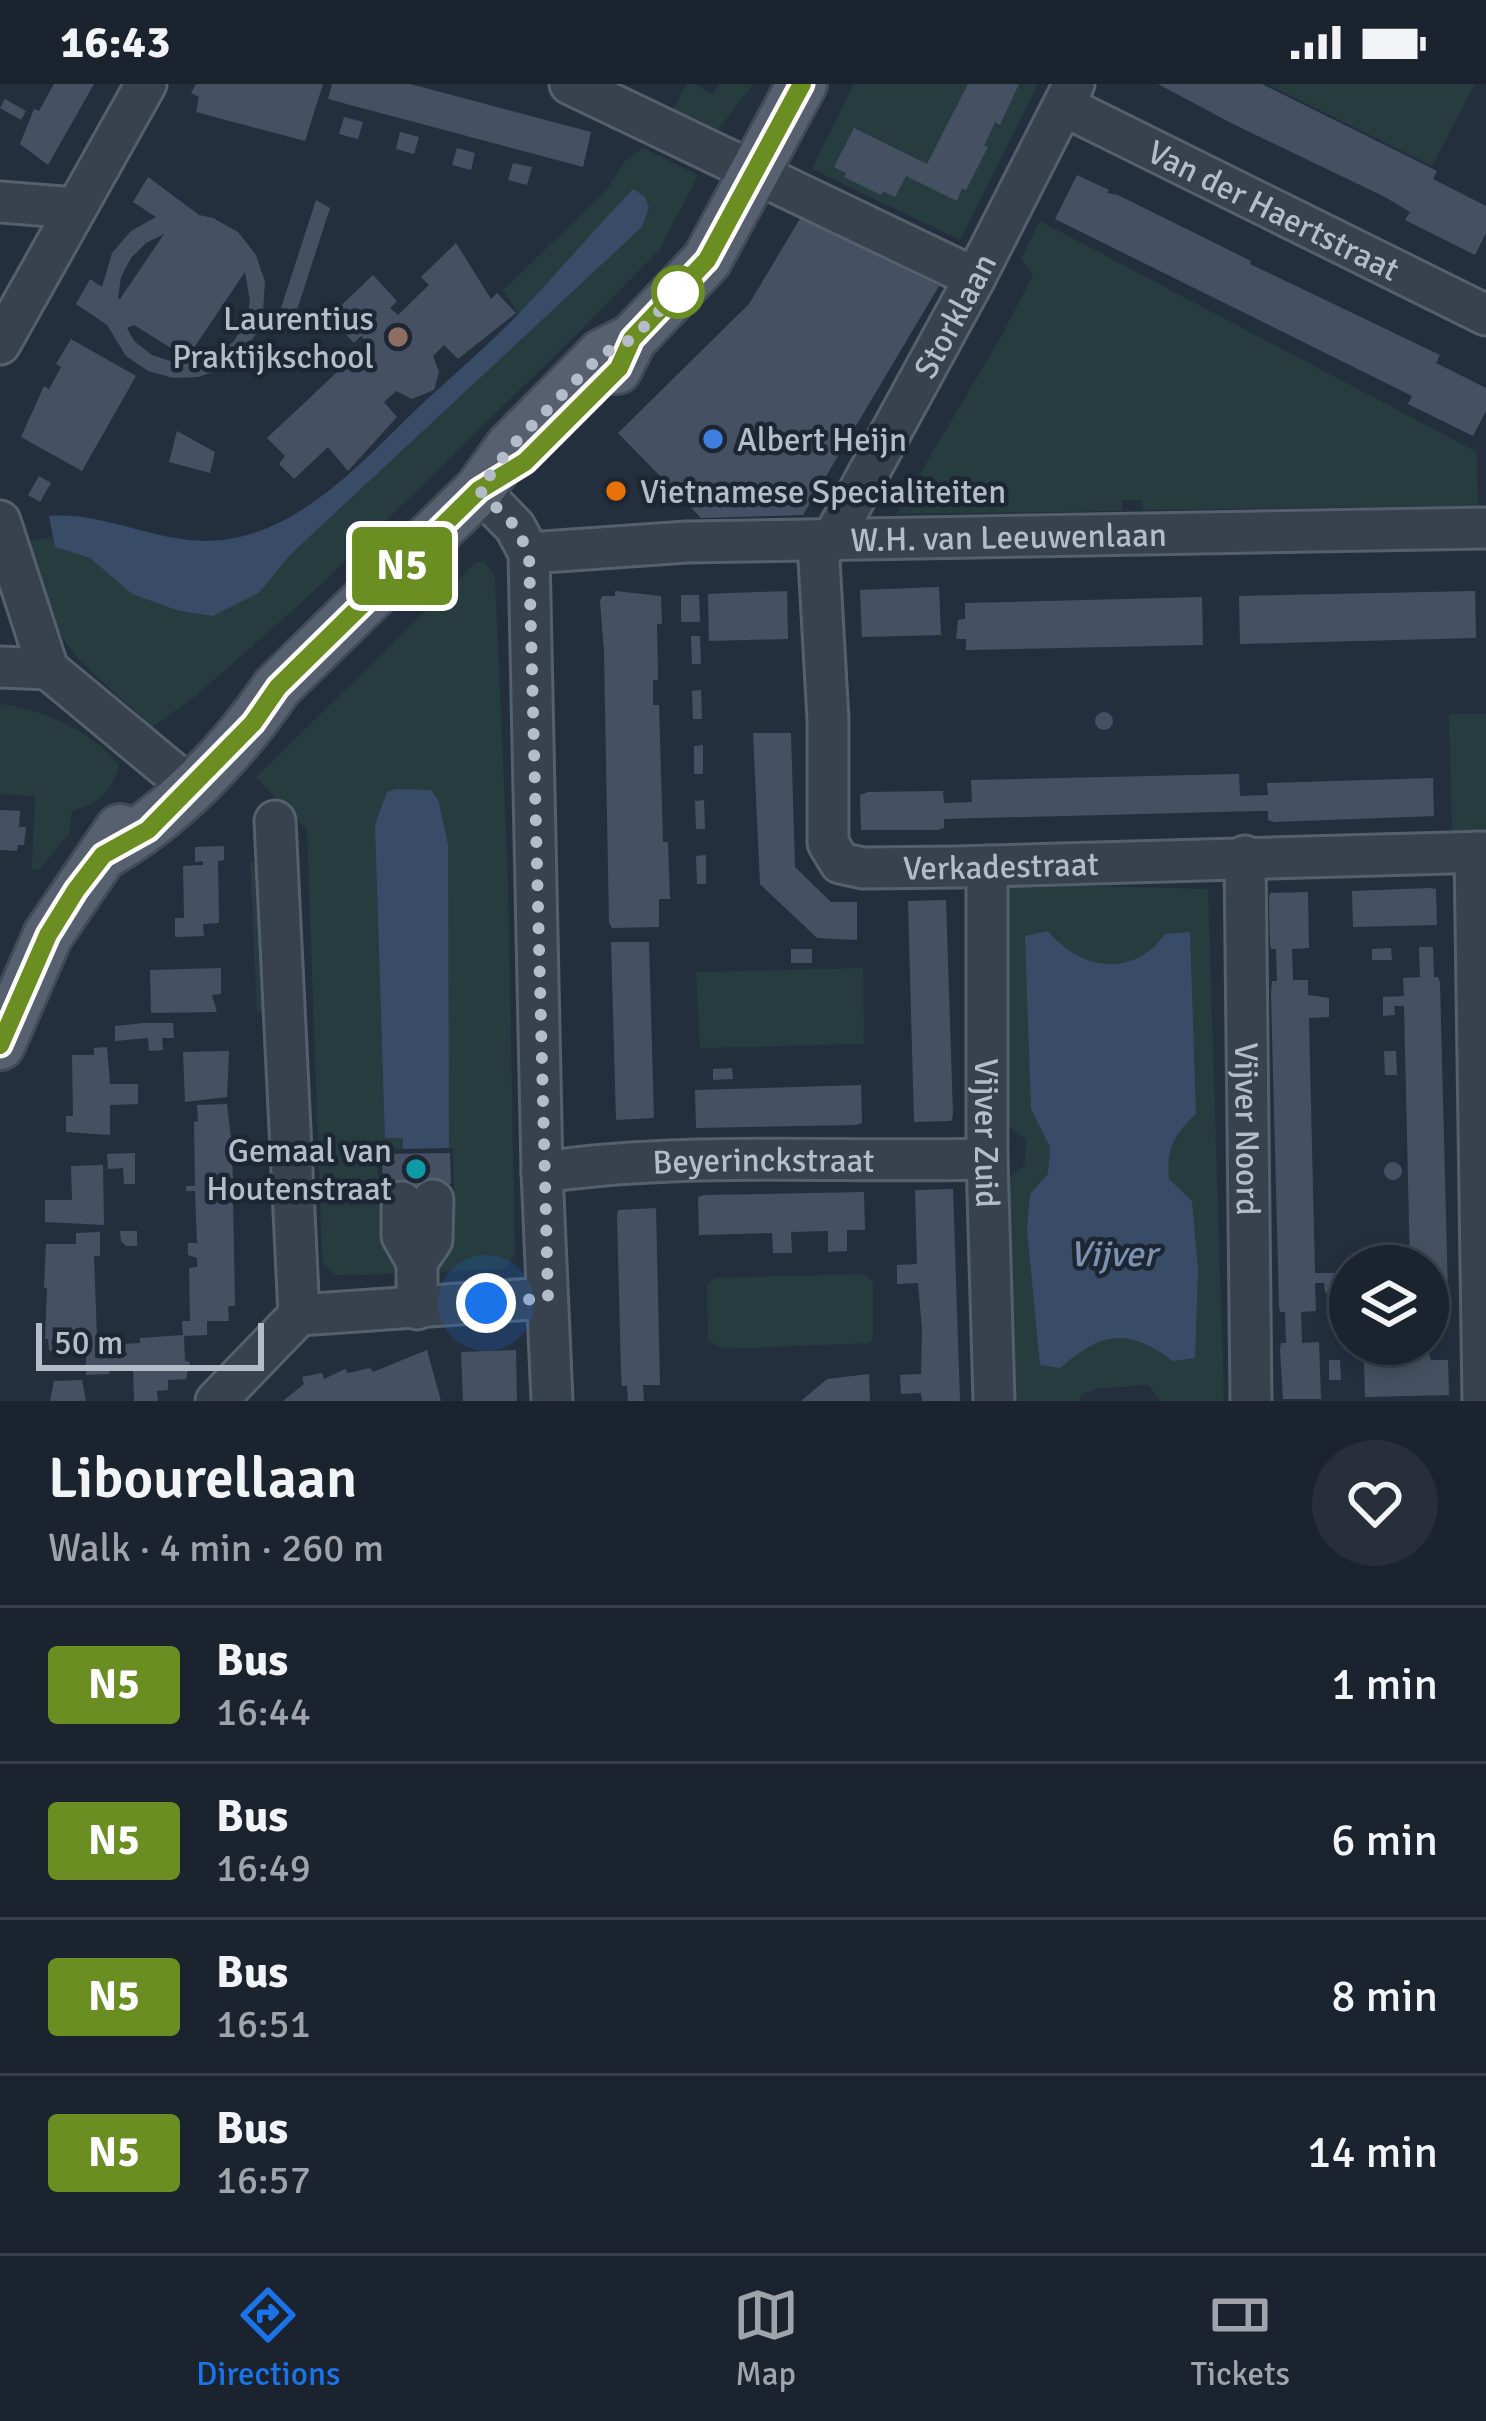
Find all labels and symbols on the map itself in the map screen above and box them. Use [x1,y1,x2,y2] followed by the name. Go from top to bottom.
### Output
[1140,132,1406,291] street label: Van der Haertstraat
[905,247,1006,386] street label: Storklaan
[653,267,703,317] unlabelled marker
[172,299,374,378] place label: Laurentius Praktijkschool
[385,324,411,350] marker: Laurentius Praktijkschool
[737,420,907,461] place label: Albert Heijn
[700,426,726,452] marker: Albert Heijn
[640,472,1006,513] place label: Vietnamese Specialiteiten
[603,478,629,504] marker: Vietnamese Specialiteiten
[850,515,1167,561] street label: W.H. van Leeuwenlaan
[348,527,456,605] line badge: N5
[903,844,1099,890] street label: Verkadestraat
[1225,1042,1268,1216] street label: Vijver Noord
[965,1058,1007,1208] street label: Vijver Zuid
[206,1131,392,1210] place label: Gemaal van Houtenstraat
[652,1140,875,1184] street label: Beyerinckstraat
[403,1156,429,1182] marker: Gemaal van Houtenstraat
[1069,1232,1161,1277] water label: Vijver
[456,1273,516,1333] your location
[36,1317,264,1370] scale bar

